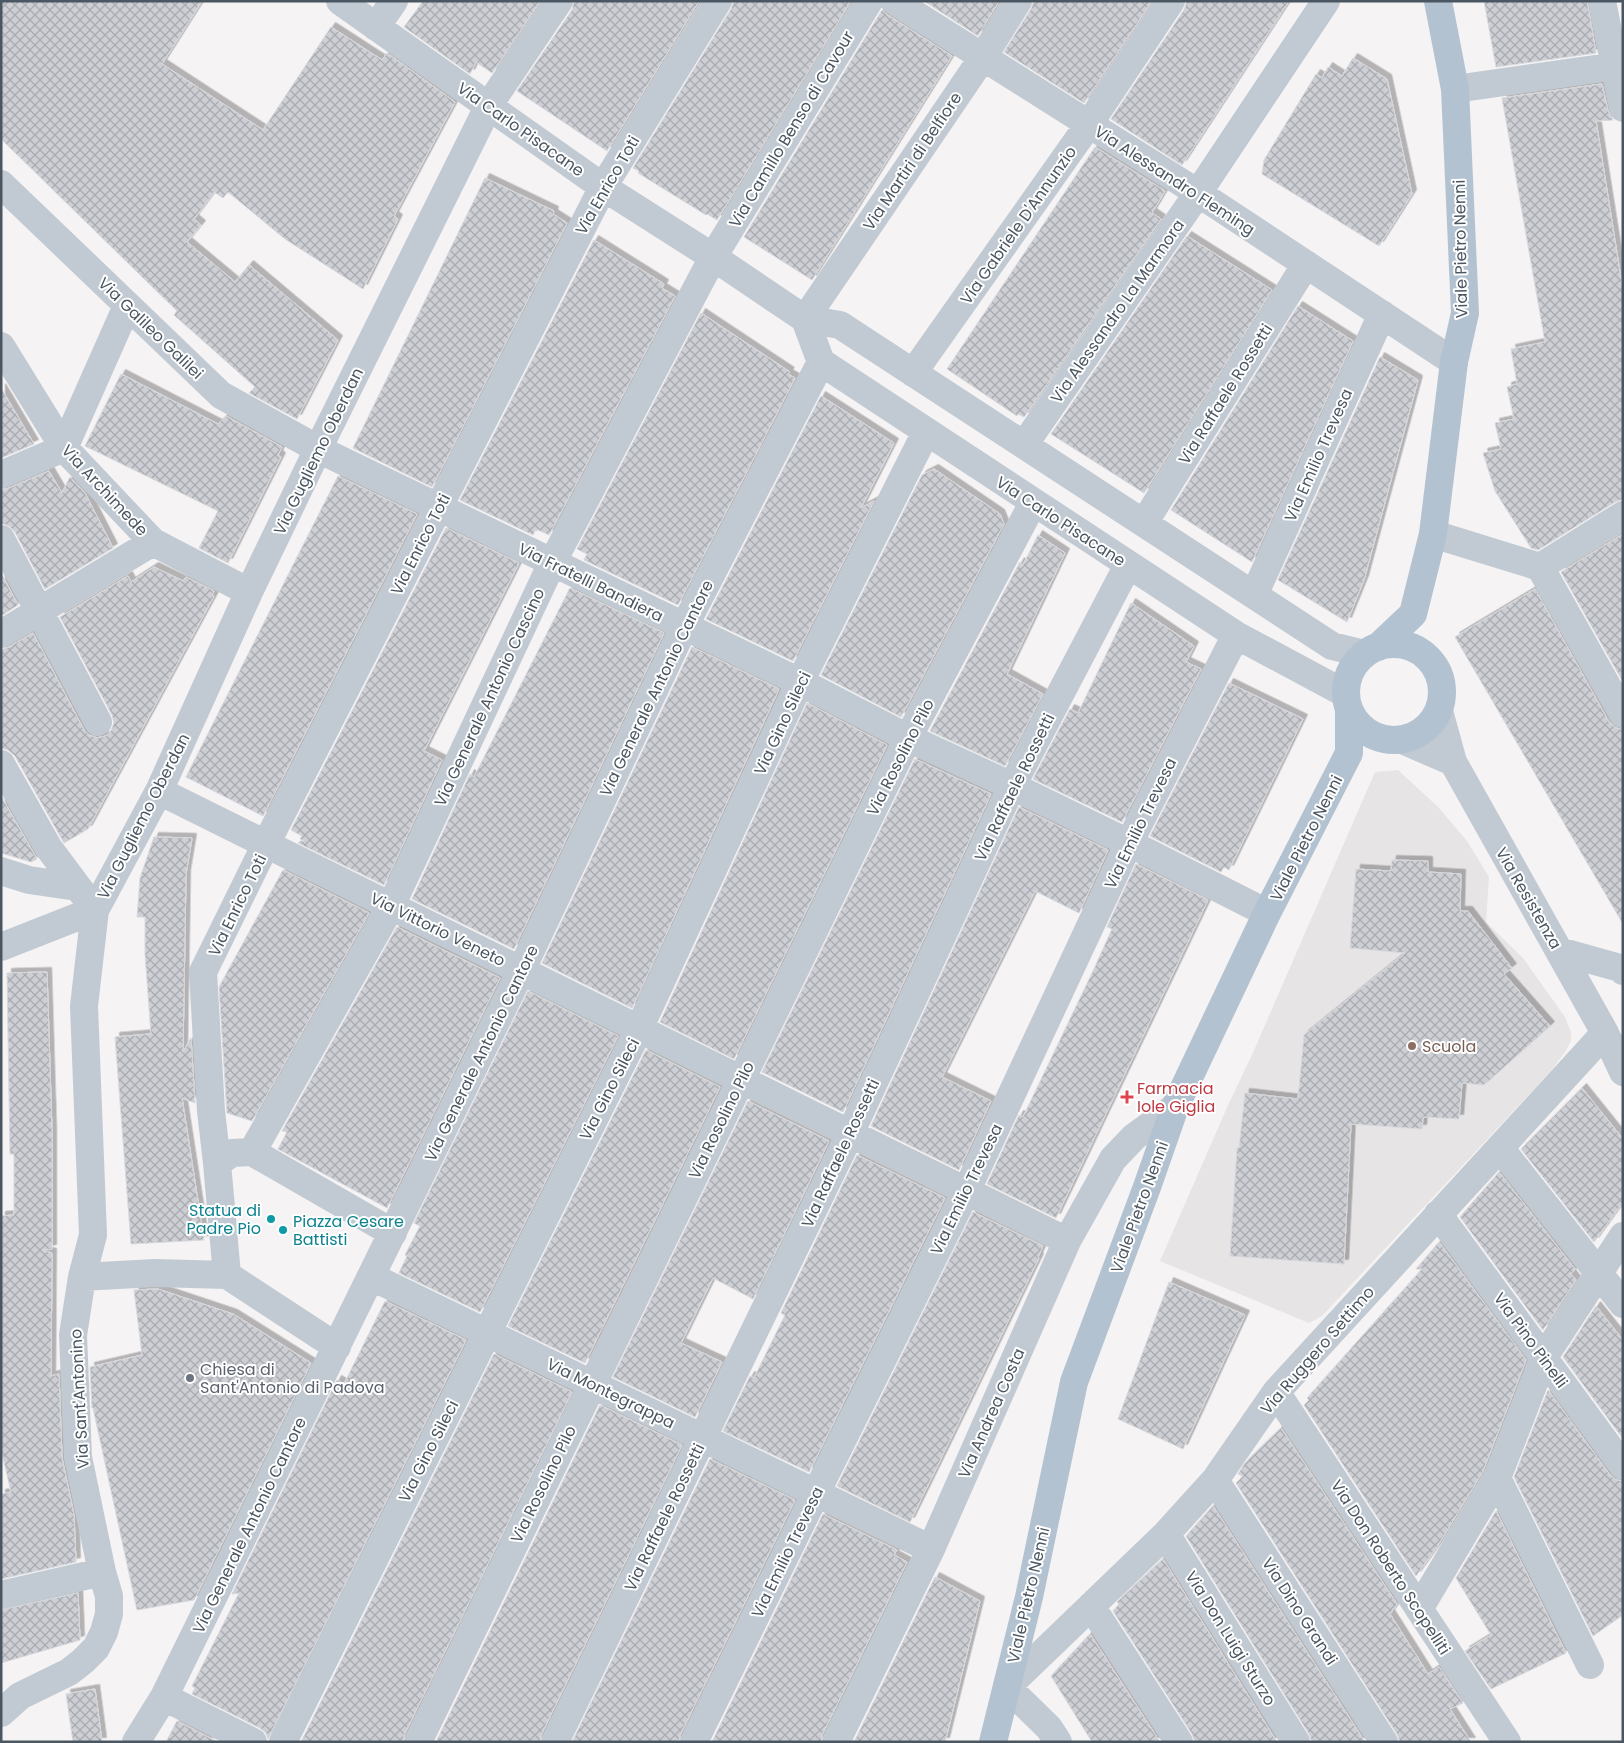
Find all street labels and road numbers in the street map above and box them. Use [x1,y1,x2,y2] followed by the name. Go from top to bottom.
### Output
[723,26,860,232] street label: Via Camillo Benso di Cavour
[452,77,589,182] street label: Via Carlo Pisacane
[857,87,967,235] street label: Via Martiri di Belfiore
[1090,120,1259,241] street label: Via Alessandro Fleming
[570,131,645,239] street label: Via Enrico Toti
[955,141,1082,309] street label: Via Gabriele D'Annunzio
[1448,179,1473,319] street label: Viale Pietro Nenni
[1045,215,1190,408] street label: Via Alessandro La Marmora
[93,272,208,385] street label: Via Galileo Galilei
[1173,319,1278,469] street label: Via Raffaele Rossetti
[268,364,369,539] street label: Via Gugliemo Oberdan
[1279,385,1358,525] street label: Via Emilio Trevesa
[56,439,153,541] street label: Via Archimede
[991,471,1130,572] street label: Via Carlo Pisacane
[385,490,456,599] street label: Via Enrico Toti
[514,537,667,628] street label: Via Fratelli Bandiera
[594,576,719,800] street label: Via Generale Antonio Cantore
[429,584,550,810] street label: Via Generale Antonio Cascino
[748,668,817,779] street label: Via Gino Sileci
[861,695,940,820] street label: Via Rosolino Pilo
[969,709,1060,865] street label: Via Raffaele Rossetti
[92,729,195,903] street label: Via Gugliemo Oberdan
[1099,754,1182,893] street label: Via Emilio Trevesa
[1265,771,1348,905] street label: Viale Pietro Nenni
[1490,843,1567,953] street label: Via Resistenza
[203,850,272,960] street label: Via Enrico Toti
[366,887,509,972] street label: Via Vittorio Veneto
[419,941,544,1165] street label: Via Generale Antonio Cantore
[574,1034,645,1144] street label: Via Gino Sileci
[683,1057,760,1183] street label: Via Rosolino Pilo
[796,1075,885,1231] street label: Via Raffaele Rossetti
[925,1120,1008,1259] street label: Via Emilio Trevesa
[1105,1138,1174,1276] street label: Viale Pietro Nenni
[1255,1281,1380,1420] street label: Via Ruggero Settimo
[1488,1288,1573,1393] street label: Via Pino Pinelli
[64,1328,95,1470] street label: Via Sant'Antonino
[952,1344,1030,1482] street label: Via Andrea Costa
[543,1352,679,1434] street label: Via Montegrappa
[393,1396,464,1506] street label: Via Gino Sileci
[187,1413,312,1637] street label: Via Generale Antonio Cantore
[505,1421,582,1547] street label: Via Rosolino Pilo
[619,1439,710,1595] street label: Via Raffaele Rossetti
[1325,1475,1456,1659] street label: Via Don Roberto Scopelliti
[746,1483,829,1622] street label: Via Emilio Trevesa
[1002,1525,1055,1665] street label: Viale Pietro Nenni
[1256,1553,1343,1670] street label: Via Dino Grandi
[1180,1566,1281,1710] street label: Via Don Luigi Sturzo

